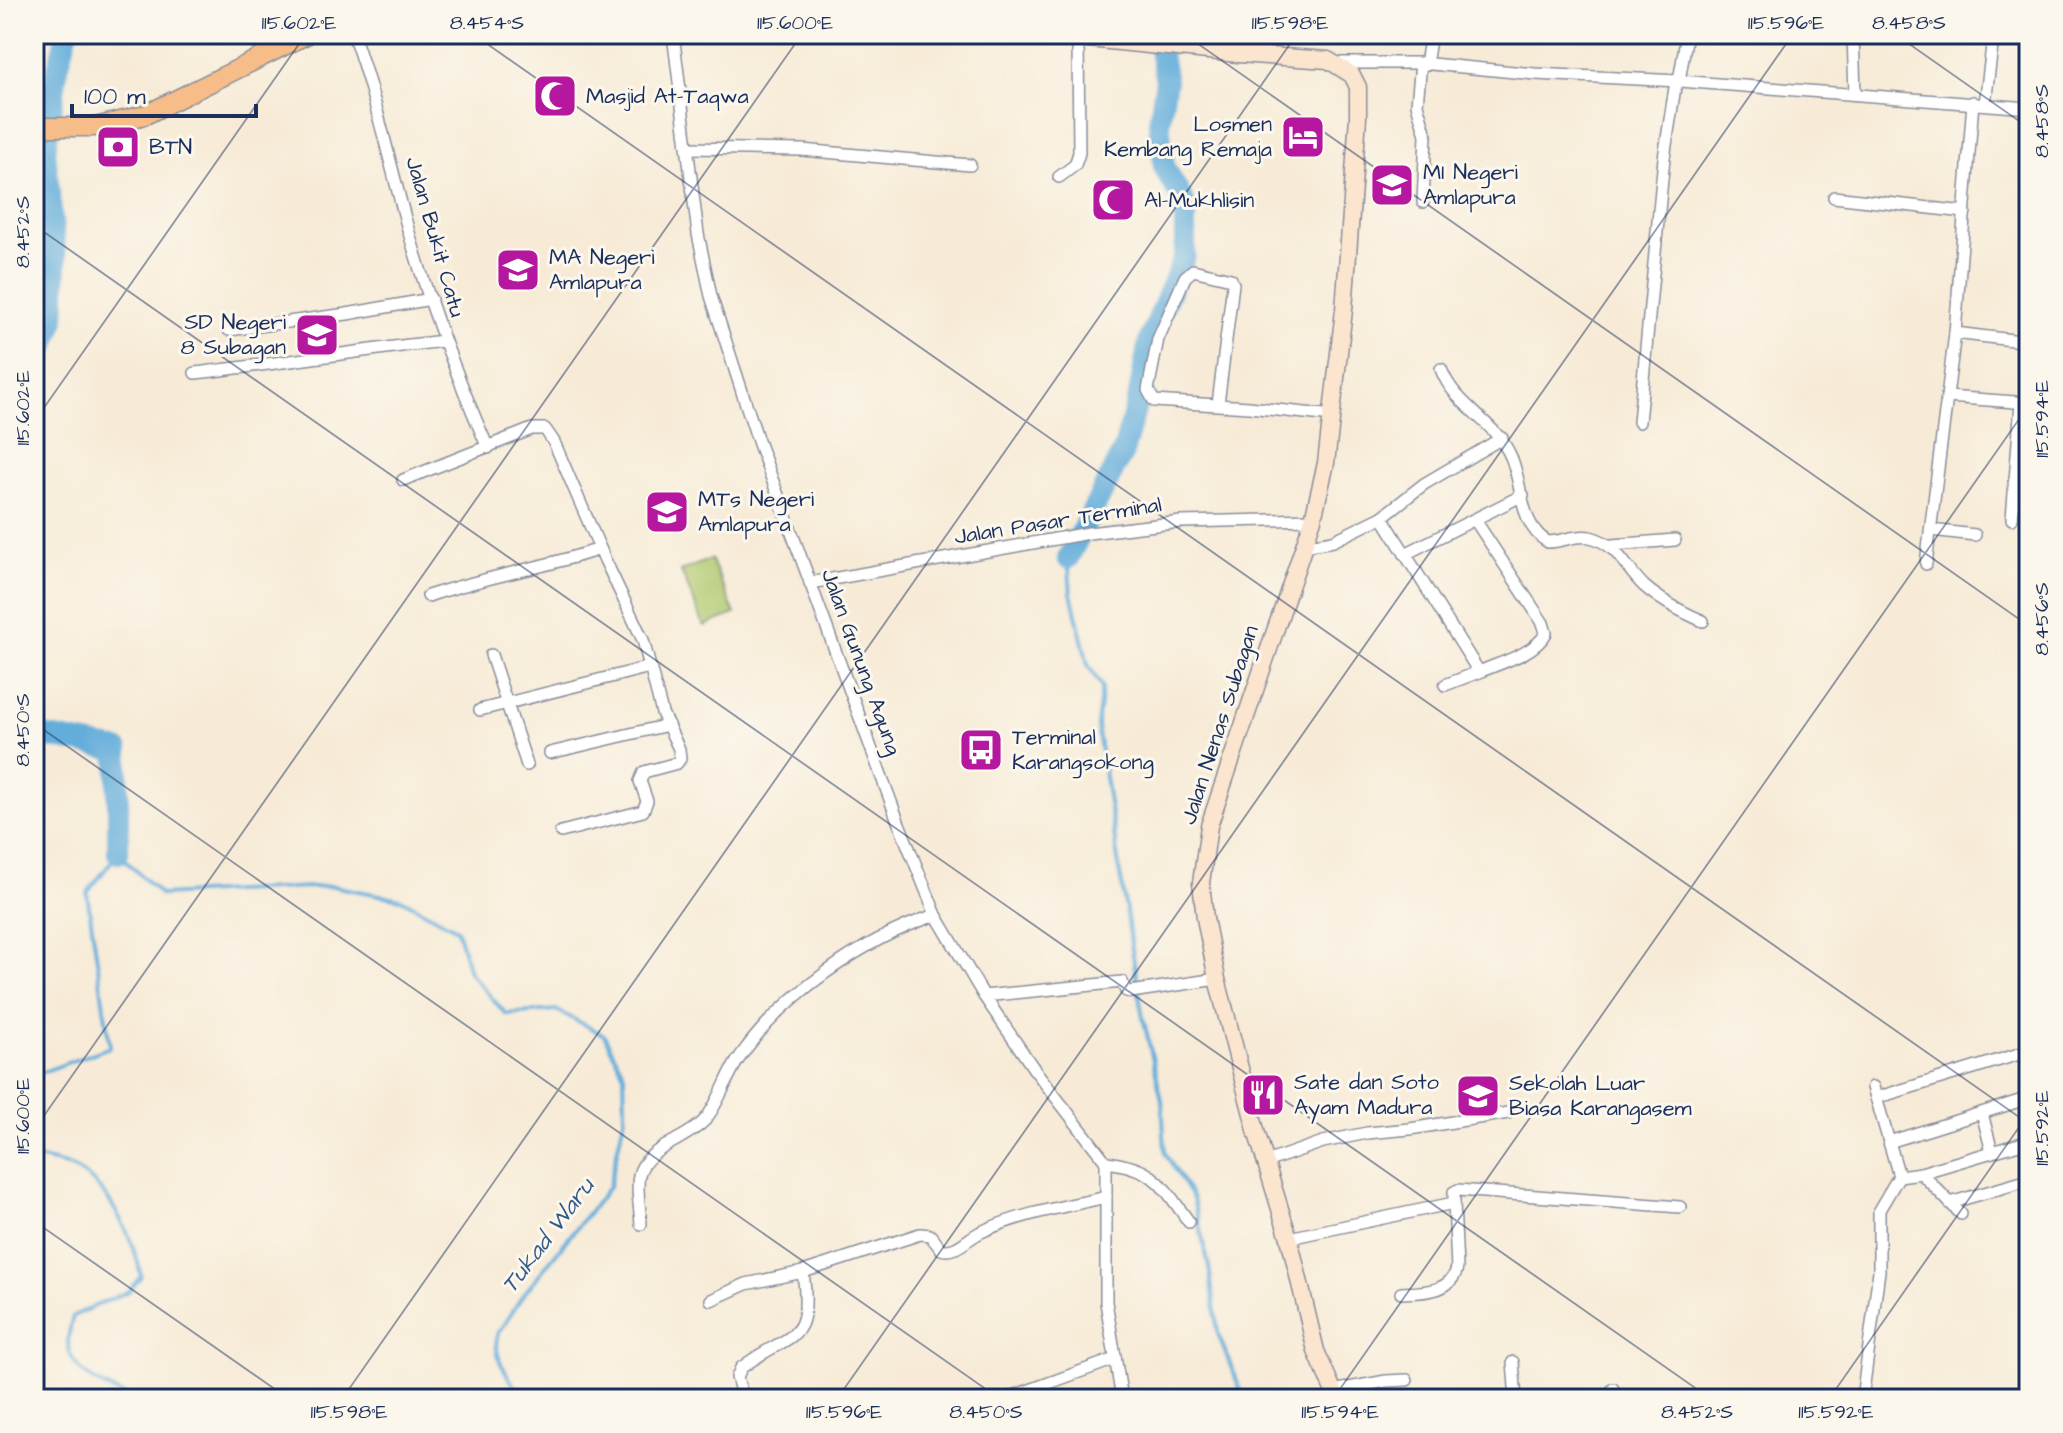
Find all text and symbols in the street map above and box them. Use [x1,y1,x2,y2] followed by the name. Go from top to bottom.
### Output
[262,9,337,37] text: 115.602°E
[450,9,524,37] text: 8.454°S
[757,9,833,37] text: 115.600°E
[1252,9,1329,37] text: 115.598°E
[1748,9,1824,37] text: 115.596°E
[1872,9,1946,37] text: 8.458°S
[72,68,256,118] scale bar
[531,72,579,120] mosque icon: Masjid At-Taqwa
[84,80,146,114] text: 100 m
[586,81,749,112] place label: Masjid At-Taqwa
[2028,84,2056,158] text: 8.458°S
[1104,109,1272,166] place label: Losmen Kembang Remaja
[1279,113,1327,161] hotel icon: Losmen Kembang Remaja
[94,123,142,171] bank icon: BTN
[149,132,192,163] place label: BTN
[397,153,473,321] street label: Jalan Bukit Catu
[1423,157,1518,213] place label: MI Negeri Amlapura
[1368,161,1416,209] school or university icon: MI Negeri Amlapura
[1089,176,1137,224] mosque icon: Al-Mukhlisin
[1144,185,1254,216] place label: Al-Mukhlisin
[9,196,37,268] text: 8.452°S
[549,242,655,298] place label: MA Negeri Amlapura
[494,246,542,294] school or university icon: MA Negeri Amlapura
[181,307,286,364] place label: SD Negeri 8 Subagan
[293,311,341,359] school or university icon: SD Negeri 8 Subagan
[9,370,37,445] text: 115.602°E
[2028,380,2056,458] text: 115.594°E
[698,484,814,540] place label: MTs Negeri Amlapura
[643,488,691,536] school or university icon: MTs Negeri Amlapura
[952,489,1164,553] street label: Jalan Pasar Terminal
[812,565,909,760] street label: Jalan Gunung Agung
[2028,582,2056,656] text: 8.456°S
[1173,622,1268,829] street label: Jalan Nenas Subagan
[9,693,37,767] text: 8.450°S
[1012,722,1154,779] place label: Terminal Karangsokong
[957,726,1005,774] bus stop icon: Terminal Karangsokong
[1294,1067,1440,1124] place label: Sate dan Soto Ayam Madura
[1509,1068,1692,1125] place label: Sekolah Luar Biasa Karangasem
[1239,1071,1287,1119] restaurant icon: Sate dan Soto Ayam Madura
[1454,1072,1502,1120] school or university icon: Sekolah Luar Biasa Karangasem
[9,1078,37,1154] text: 115.600°E
[2028,1090,2056,1166] text: 115.592°E
[493,1170,604,1301] water label: Tukad Waru
[311,1398,388,1426] text: 115.598°E
[806,1398,882,1426] text: 115.596°E
[949,1398,1023,1426] text: 8.450°S
[1301,1398,1379,1426] text: 115.594°E
[1661,1398,1733,1426] text: 8.452°S
[1798,1398,1874,1426] text: 115.592°E

